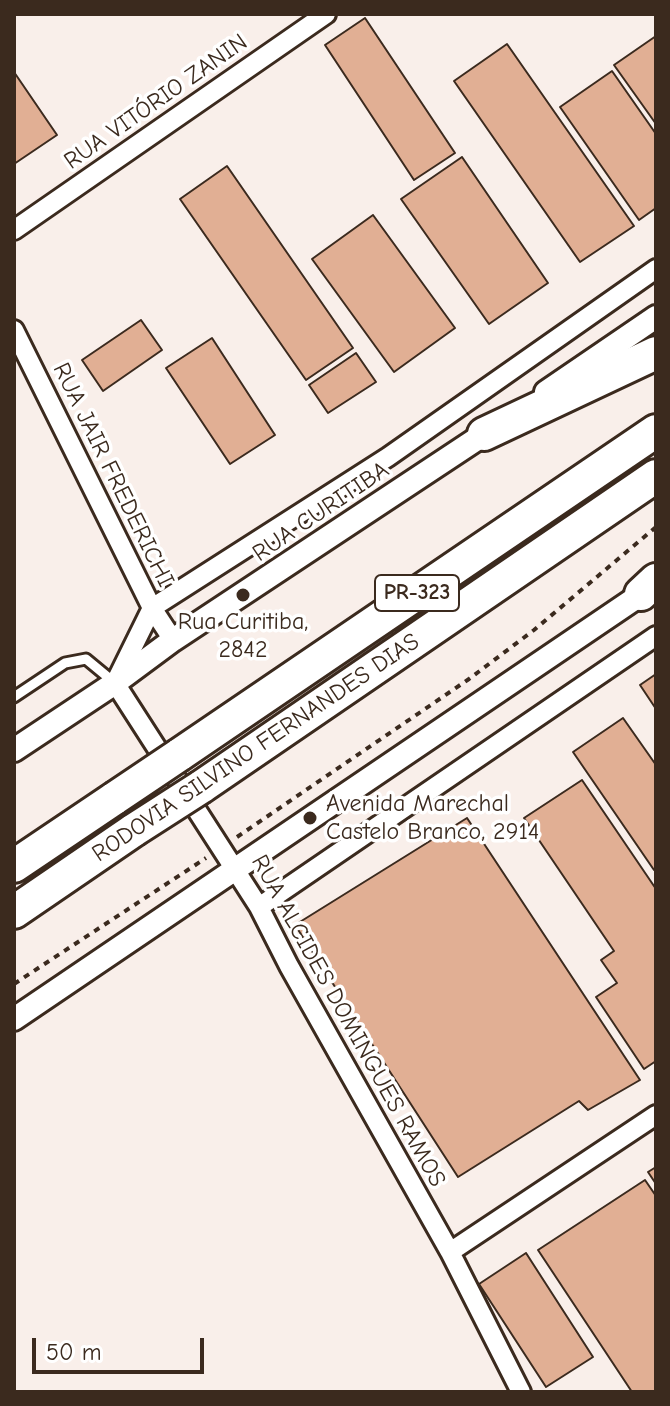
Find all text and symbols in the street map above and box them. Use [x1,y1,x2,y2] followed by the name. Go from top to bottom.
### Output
[59,28,253,176] street label: RUA VITÓRIO ZANIN
[46,358,180,592] street label: RUA JAIR FREDERICHI
[247,456,395,568] street label: RUA CURITIBA
[375,575,459,611] road number: PR-323
[234,586,252,604] marker: Rua Curitiba, 2842
[178,608,308,664] place label: Rua Curitiba, 2842
[87,627,425,869] street label: RODOVIA SILVINO FERNANDES DIAS
[326,790,539,846] place label: Avenida Marechal Castelo Branco, 2914
[301,809,319,827] marker: Avenida Marechal Castelo Branco, 2914
[245,850,451,1192] street label: RUA ALCIDES DOMINGUES RAMOS
[36,1322,208,1372] scale bar
[46,1338,102,1366] text: 50 m

